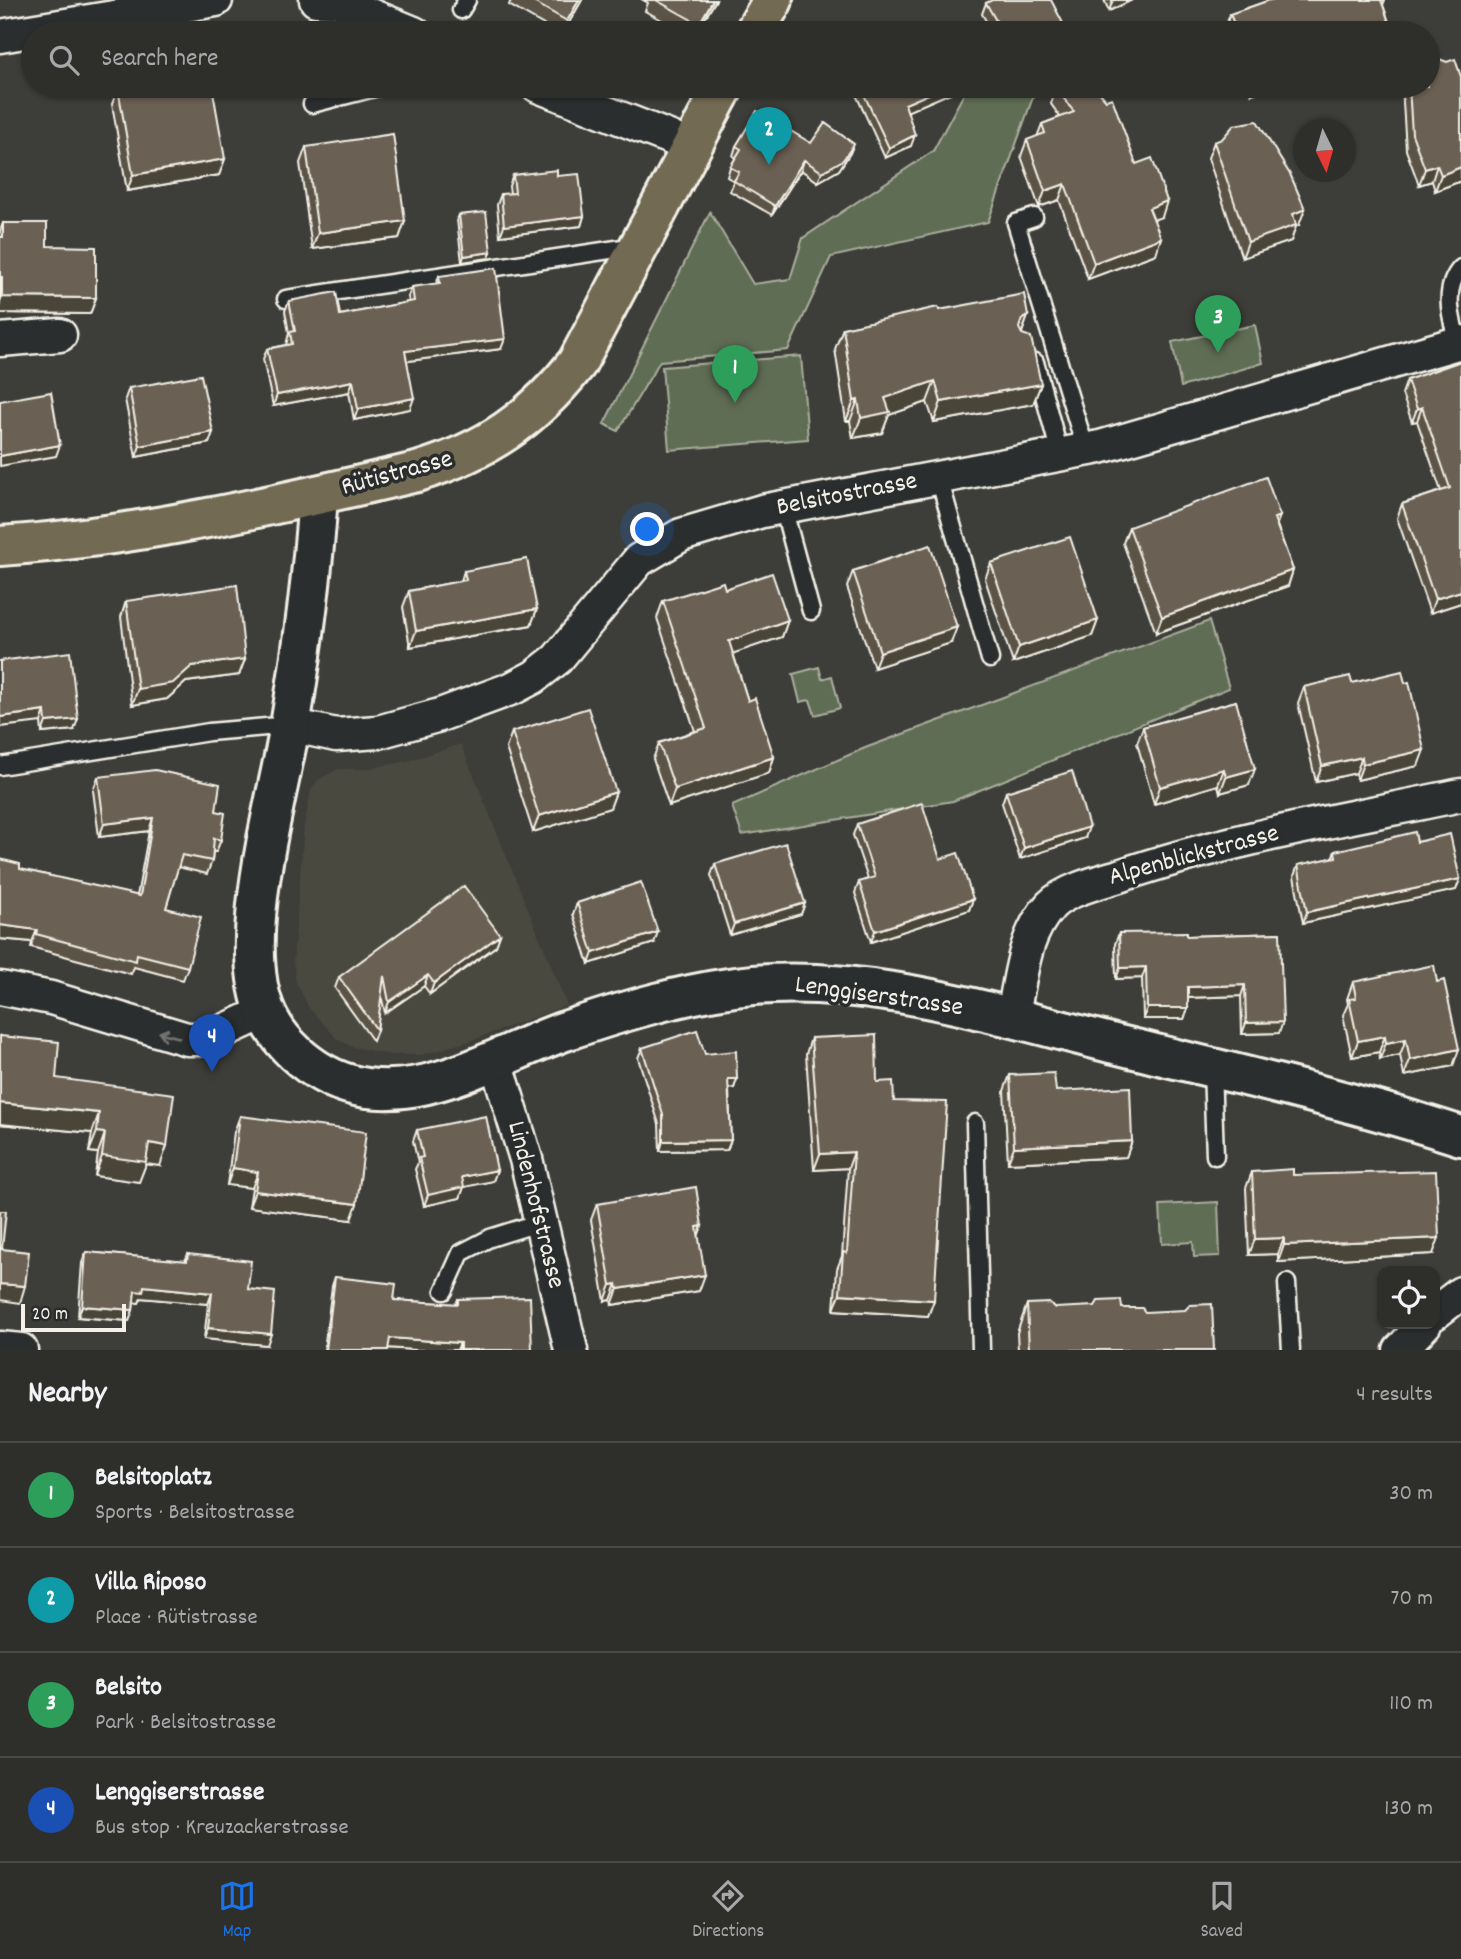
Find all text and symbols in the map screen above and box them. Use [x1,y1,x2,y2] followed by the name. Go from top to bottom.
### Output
[21,21,1440,98] search box
[45,41,83,79] icon: search
[101,41,219,78] text: Search here
[746,107,792,165] pin: 2
[1293,119,1356,182] north arrow
[1195,295,1241,353] pin: 3
[712,345,758,403] pin: 1
[337,441,457,507] street label: Rütistrasse
[774,463,920,527] street label: Belsitostrasse
[630,512,664,546] your location
[1105,816,1283,896] street label: Alpenblickstrasse
[793,967,965,1027] street label: Lenggiserstrasse
[189,1014,235,1072] pin: 4
[159,1028,181,1041] one-way arrow
[496,1117,574,1293] street label: Lindenhofstrasse
[1377,1266,1440,1329] map controls
[1377,1266,1440,1329] button: locate
[21,1301,126,1333] scale bar
[32,1302,68,1329] text: 20 m
[28,1374,106,1417] text: Nearby
[1356,1379,1433,1412] text: 4 results
[95,1460,212,1497] text: Belsitoplatz
[48,1478,54,1511] text: 1
[1389,1478,1433,1511] text: 30 m
[95,1497,295,1530] text: Sports · Belsitostrasse
[95,1565,206,1602] text: Villa Riposo
[46,1583,56,1616] text: 2
[1391,1583,1433,1616] text: 70 m
[95,1602,258,1635] text: Place · Rütistrasse
[95,1670,162,1707] text: Belsito
[46,1688,56,1721] text: 3
[1389,1688,1433,1721] text: 110 m
[95,1707,276,1740] text: Park · Belsitostrasse
[95,1775,264,1812] text: Lenggiserstrasse
[46,1793,56,1826] text: 4
[1384,1793,1433,1826] text: 130 m
[95,1812,349,1845] text: Bus stop · Kreuzackerstrasse
[218,1877,256,1946] tab: Map
[692,1877,764,1946] tab: Directions
[1200,1877,1243,1946] tab: Saved

